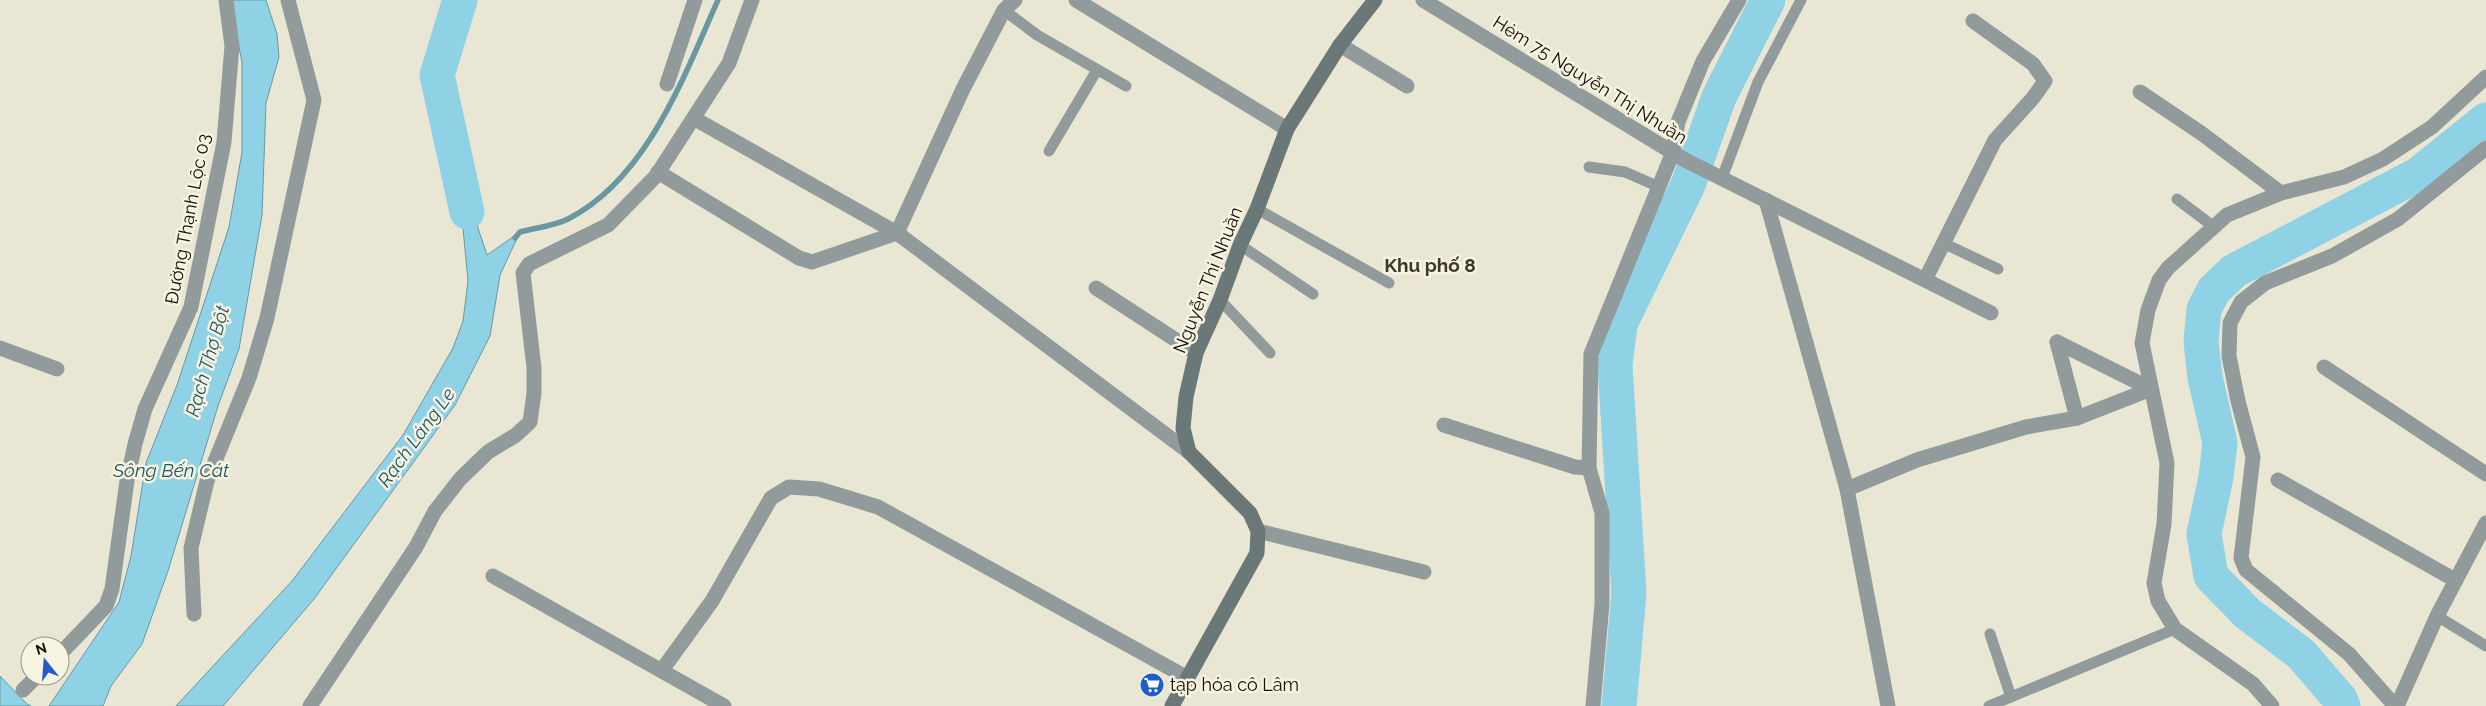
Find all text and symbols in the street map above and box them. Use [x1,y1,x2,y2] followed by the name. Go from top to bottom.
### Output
[1489,11,1691,148] street label: Hẻm 75 Nguyễn Thị Nhuần
[161,132,214,306] street label: Đường Thạnh Lộc 03
[1169,204,1246,356] street label: Nguyễn Thị Nhuần
[1384,254,1476,276] district label: Khu phố 8
[181,302,234,419] water label: Rạch Thợ Bột
[373,383,459,491] water label: Rạch Láng Le
[112,459,230,481] water label: Sông Bến Cát
[20,636,70,686] north arrow
[34,639,49,658] text: N
[1139,672,1165,698] supermarket icon: tạp hóa cô Lâm
[1170,674,1299,695] place label: tạp hóa cô Lâm

